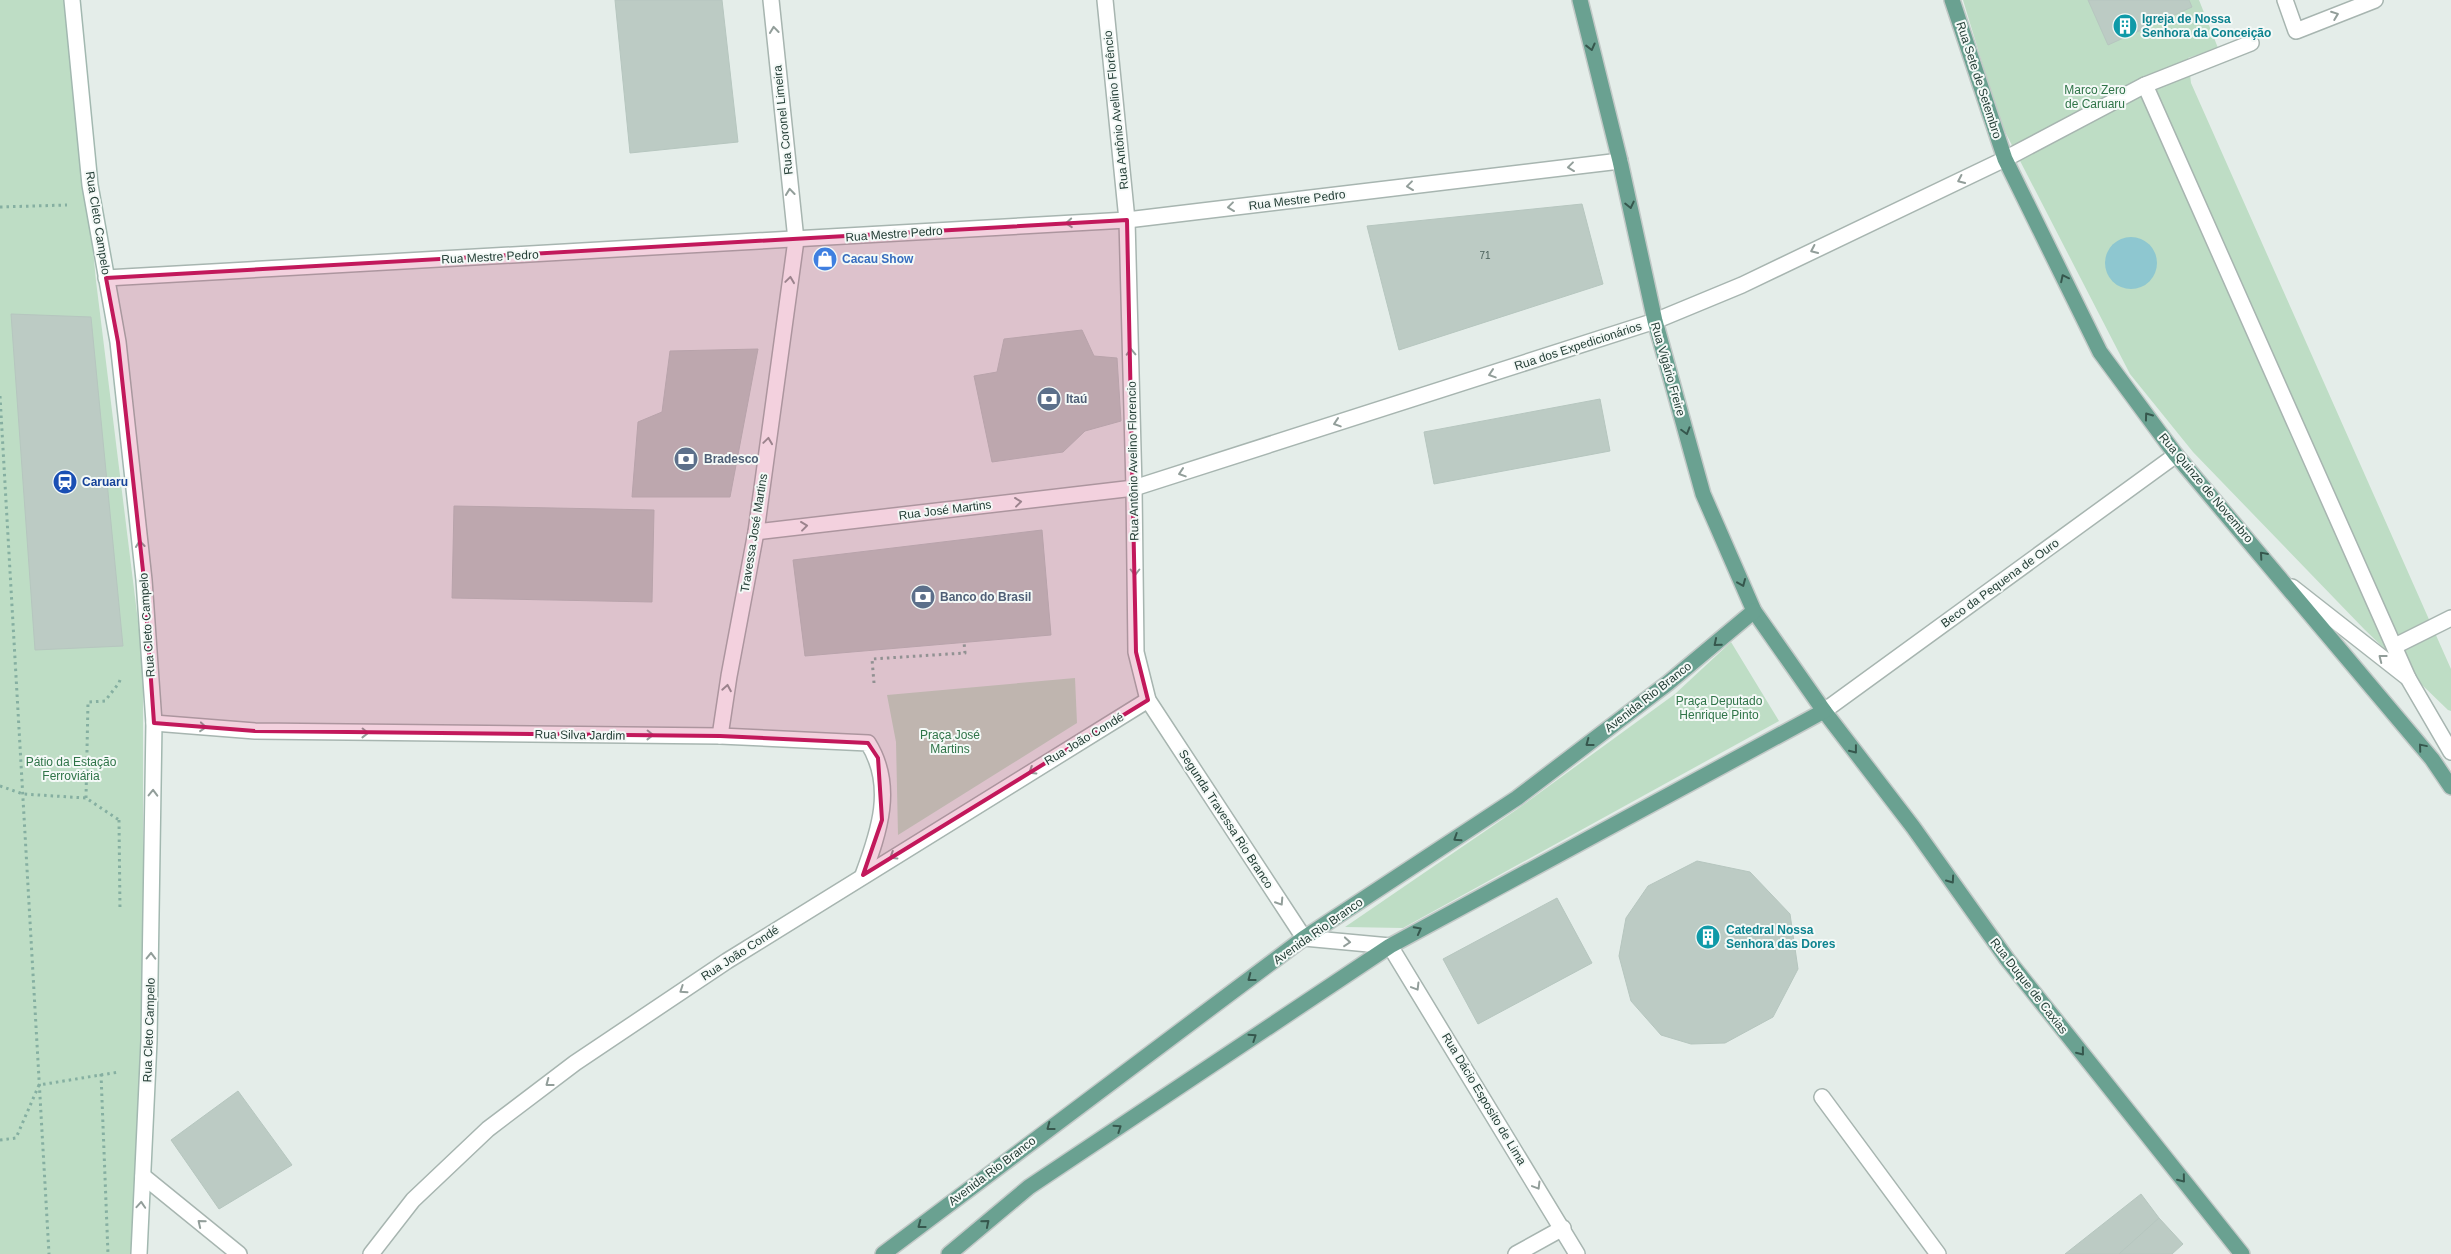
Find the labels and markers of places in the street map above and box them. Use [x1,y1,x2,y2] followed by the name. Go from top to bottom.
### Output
[2142,12,2271,40] place label: Igreja de Nossa Senhora da Conceição
[2112,13,2138,39] building icon: Igreja de Nossa Senhora da Conceição
[812,246,838,272] shop icon: Cacau Show
[842,252,914,266] place label: Cacau Show
[1036,386,1062,412] bank icon: Itaú
[1066,392,1087,406] place label: Itaú
[673,446,699,472] bank icon: Bradesco
[704,452,759,466] place label: Bradesco
[52,469,78,495] station icon: Caruaru
[82,475,128,489] place label: Caruaru
[910,584,936,610] bank icon: Banco do Brasil
[940,590,1031,604] place label: Banco do Brasil
[1726,923,1836,951] place label: Catedral Nossa Senhora das Dores
[1695,924,1721,950] building icon: Catedral Nossa Senhora das Dores

